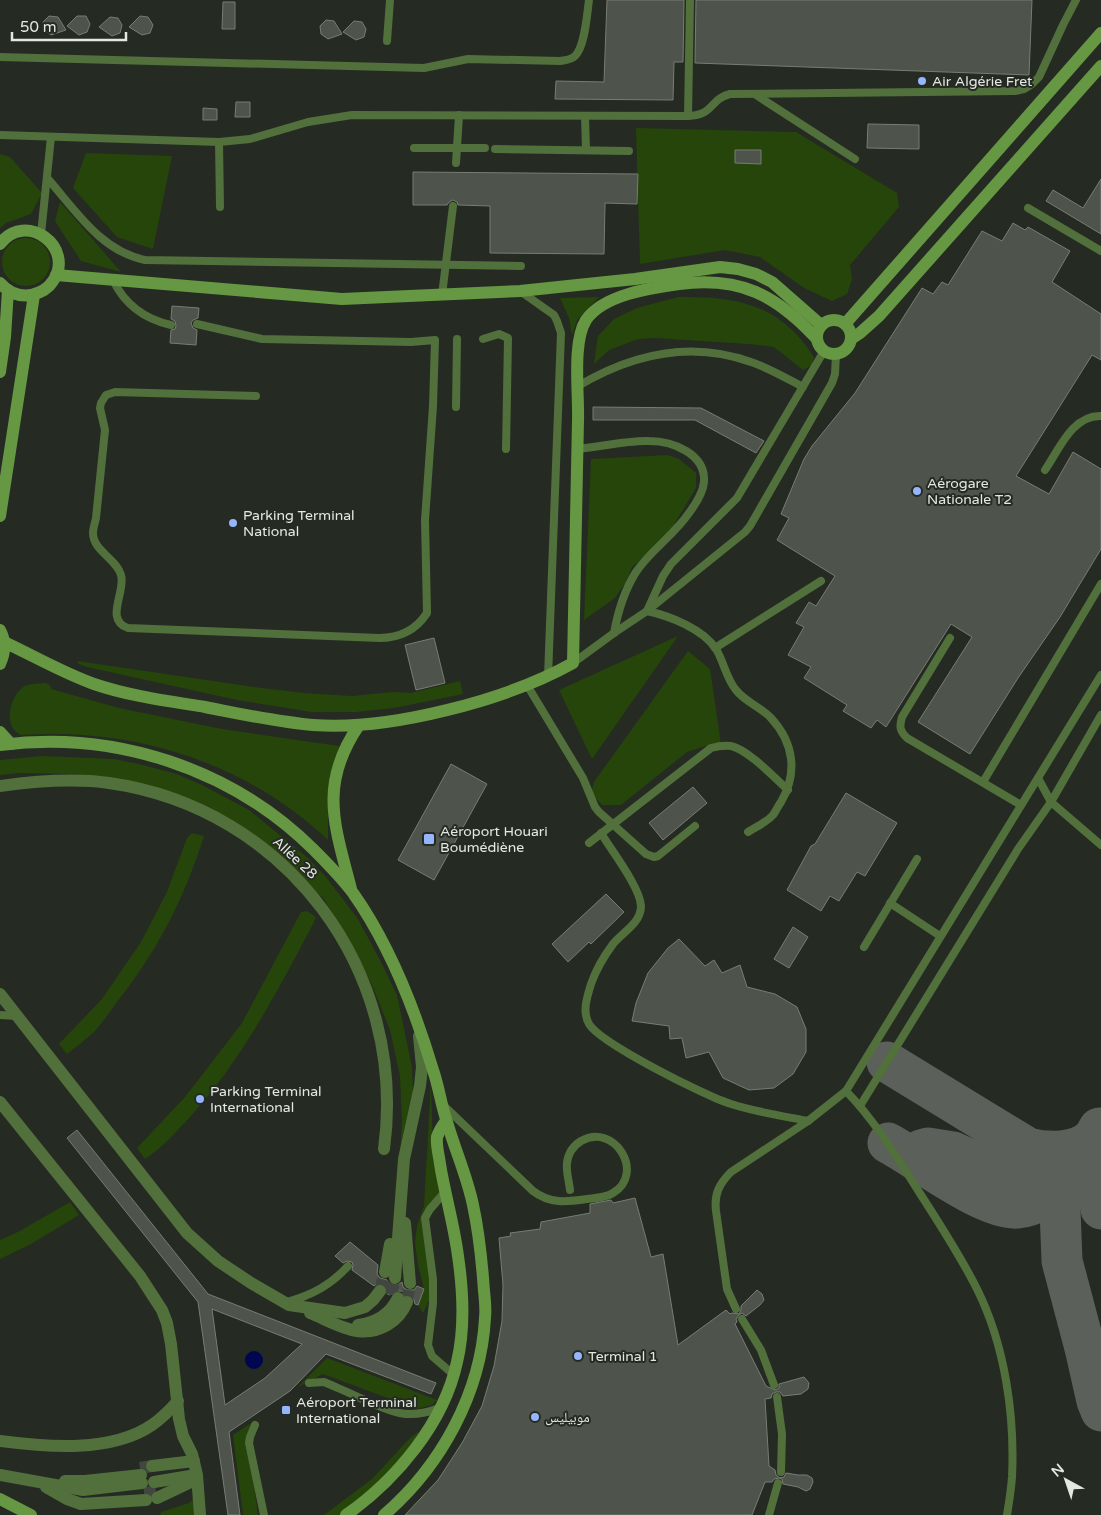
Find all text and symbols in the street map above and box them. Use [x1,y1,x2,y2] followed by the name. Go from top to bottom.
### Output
[12,10,126,42] scale bar
[20,18,57,36] text: 50 m
[932,73,1033,90] place label: Air Algérie Fret
[916,75,928,87] marker: Air Algérie Fret
[927,475,1012,508] place label: Aérogare Nationale T2
[911,485,923,497] marker: Aérogare Nationale T2
[243,507,355,540] place label: Parking Terminal National
[227,517,239,529] marker: Parking Terminal National
[440,823,548,856] place label: Aéroport Houari Boumédiène
[422,832,436,846] marker: Aéroport Houari Boumédiène
[269,833,321,883] street label: Allée 28
[210,1083,322,1116] place label: Parking Terminal International
[194,1093,206,1105] marker: Parking Terminal International
[588,1348,658,1365] place label: Terminal 1
[572,1350,584,1362] marker: Terminal 1
[296,1394,417,1427] place label: Aéroport Terminal International
[280,1404,292,1416] marker: Aéroport Terminal International
[545,1409,590,1426] place label: موبيليس
[529,1411,541,1423] marker: موبيليس
[1041,1455,1091,1505] north arrow
[1048,1460,1068,1481] text: N

